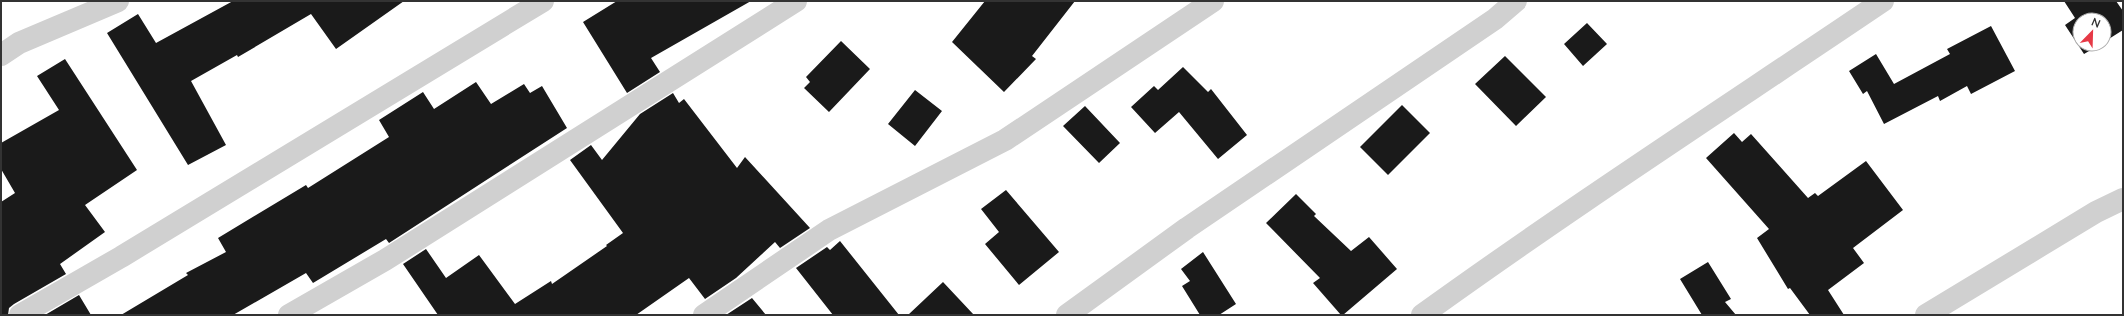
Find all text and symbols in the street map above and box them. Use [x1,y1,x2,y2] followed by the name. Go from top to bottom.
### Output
[2072,12,2112,52] north arrow
[2090,15,2103,30] text: N

